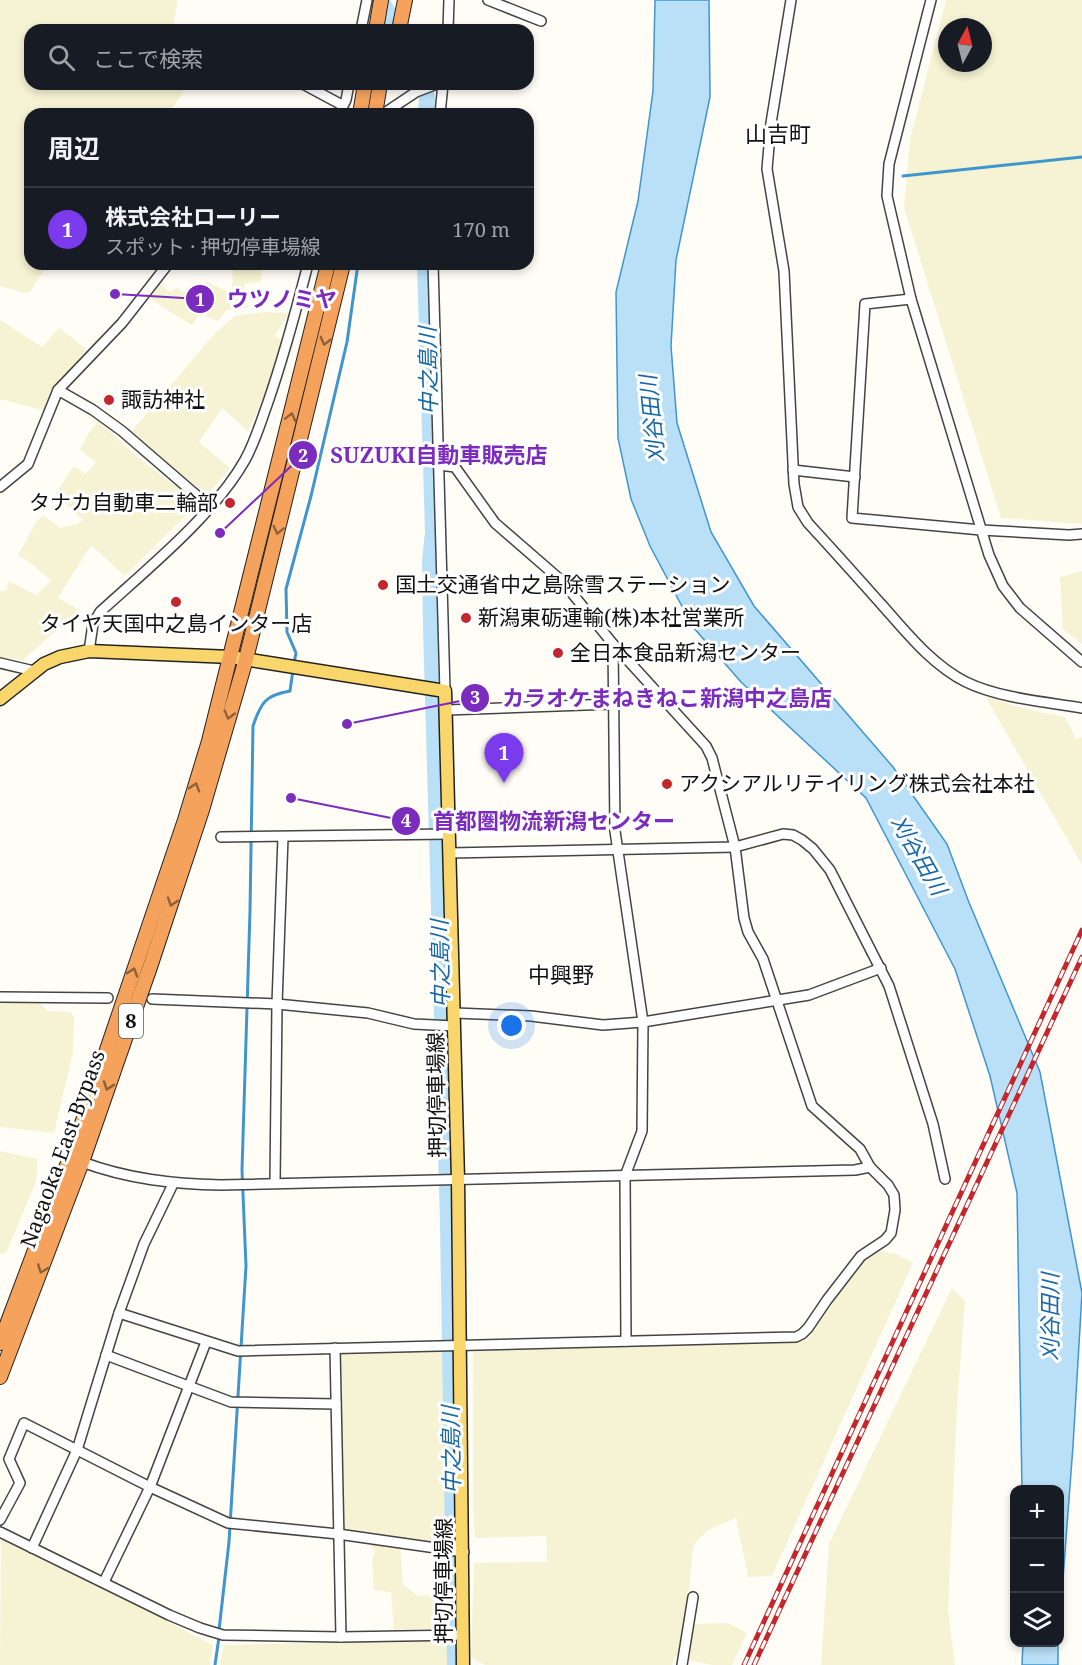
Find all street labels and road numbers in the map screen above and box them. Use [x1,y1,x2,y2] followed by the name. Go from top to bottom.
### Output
[119,1004,143,1038] road number: 8
[421,1032,451,1158] street label: 押切停車場線
[13,1046,111,1252] street label: Nagaoka East Bypass
[429,1518,457,1644] street label: 押切停車場線

